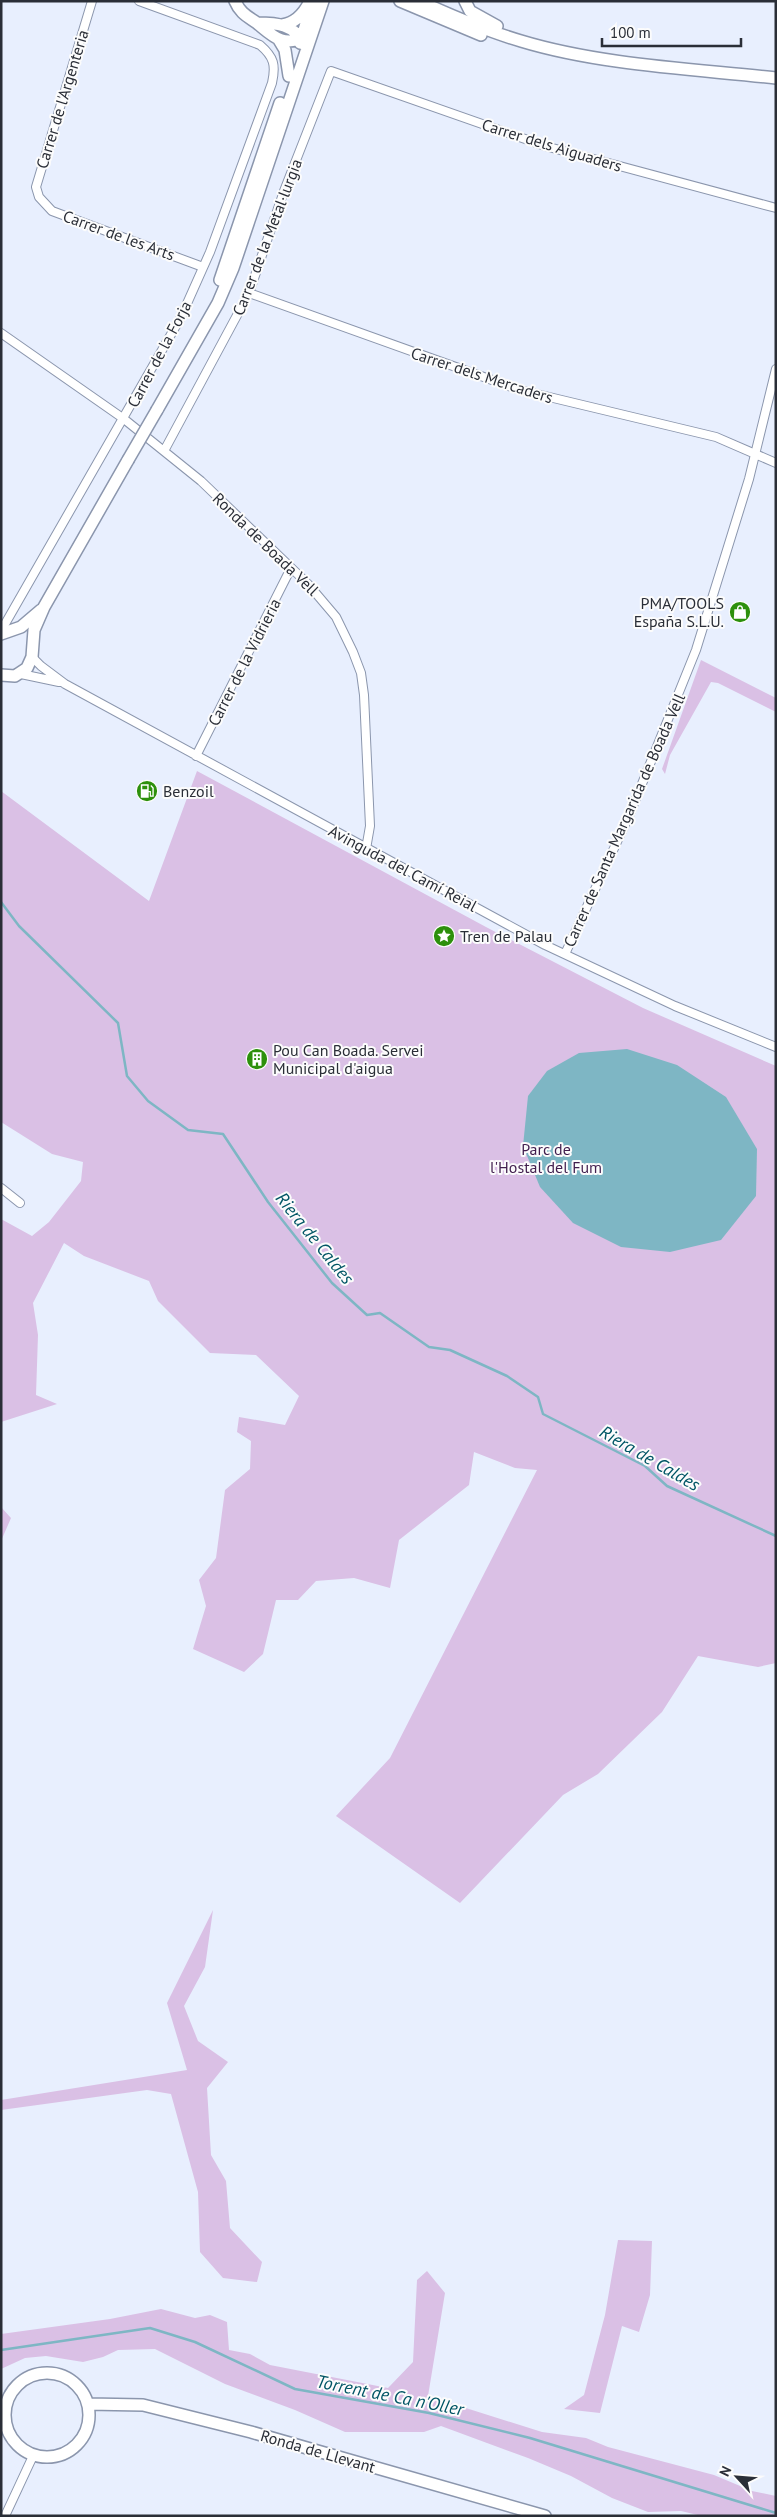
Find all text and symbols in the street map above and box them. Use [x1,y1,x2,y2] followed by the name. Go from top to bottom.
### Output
[602,15,741,47] scale bar
[610,23,651,42] text: 100 m
[31,27,93,171] street label: Carrer de l'Argenteria
[480,114,625,176] street label: Carrer dels Aiguaders
[228,156,306,318] street label: Carrer de la Metal·lurgia
[60,206,178,265] street label: Carrer de les Arts
[122,297,196,411] street label: Carrer de la Forja
[408,343,556,407] street label: Carrer dels Mercaders
[209,488,323,600] street label: Ronda de Boada Vell
[634,593,724,631] place label: PMA/TOOLS España S.L.U.
[203,595,285,729] street label: Carrer de la Vidrieria
[728,600,752,624] shop icon: PMA/TOOLS España S.L.U.
[559,690,689,950] street label: Carrer de Santa Margarida de Boada Vell
[135,779,159,803] fuel station icon: Benzoil
[163,781,214,801] place label: Benzoil
[325,820,481,916] street label: Avinguda del Camí Reial
[432,924,456,948] place icon: Tren de Palau
[460,926,552,946] place label: Tren de Palau
[273,1040,424,1078] place label: Pou Can Boada. Servei Municipal d'aigua
[245,1047,269,1071] building icon: Pou Can Boada. Servei Municipal d'aigua
[490,1139,602,1177] park label: Parc de l'Hostal del Fum
[271,1187,360,1289] water label: Riera de Caldes
[596,1420,705,1496] water label: Riera de Caldes
[314,2369,467,2421] water label: Torrent de Ca n'Oller
[258,2425,378,2477] street label: Ronda de Llevant
[712,2452,762,2502] north arrow
[715,2463,735,2479] text: N

